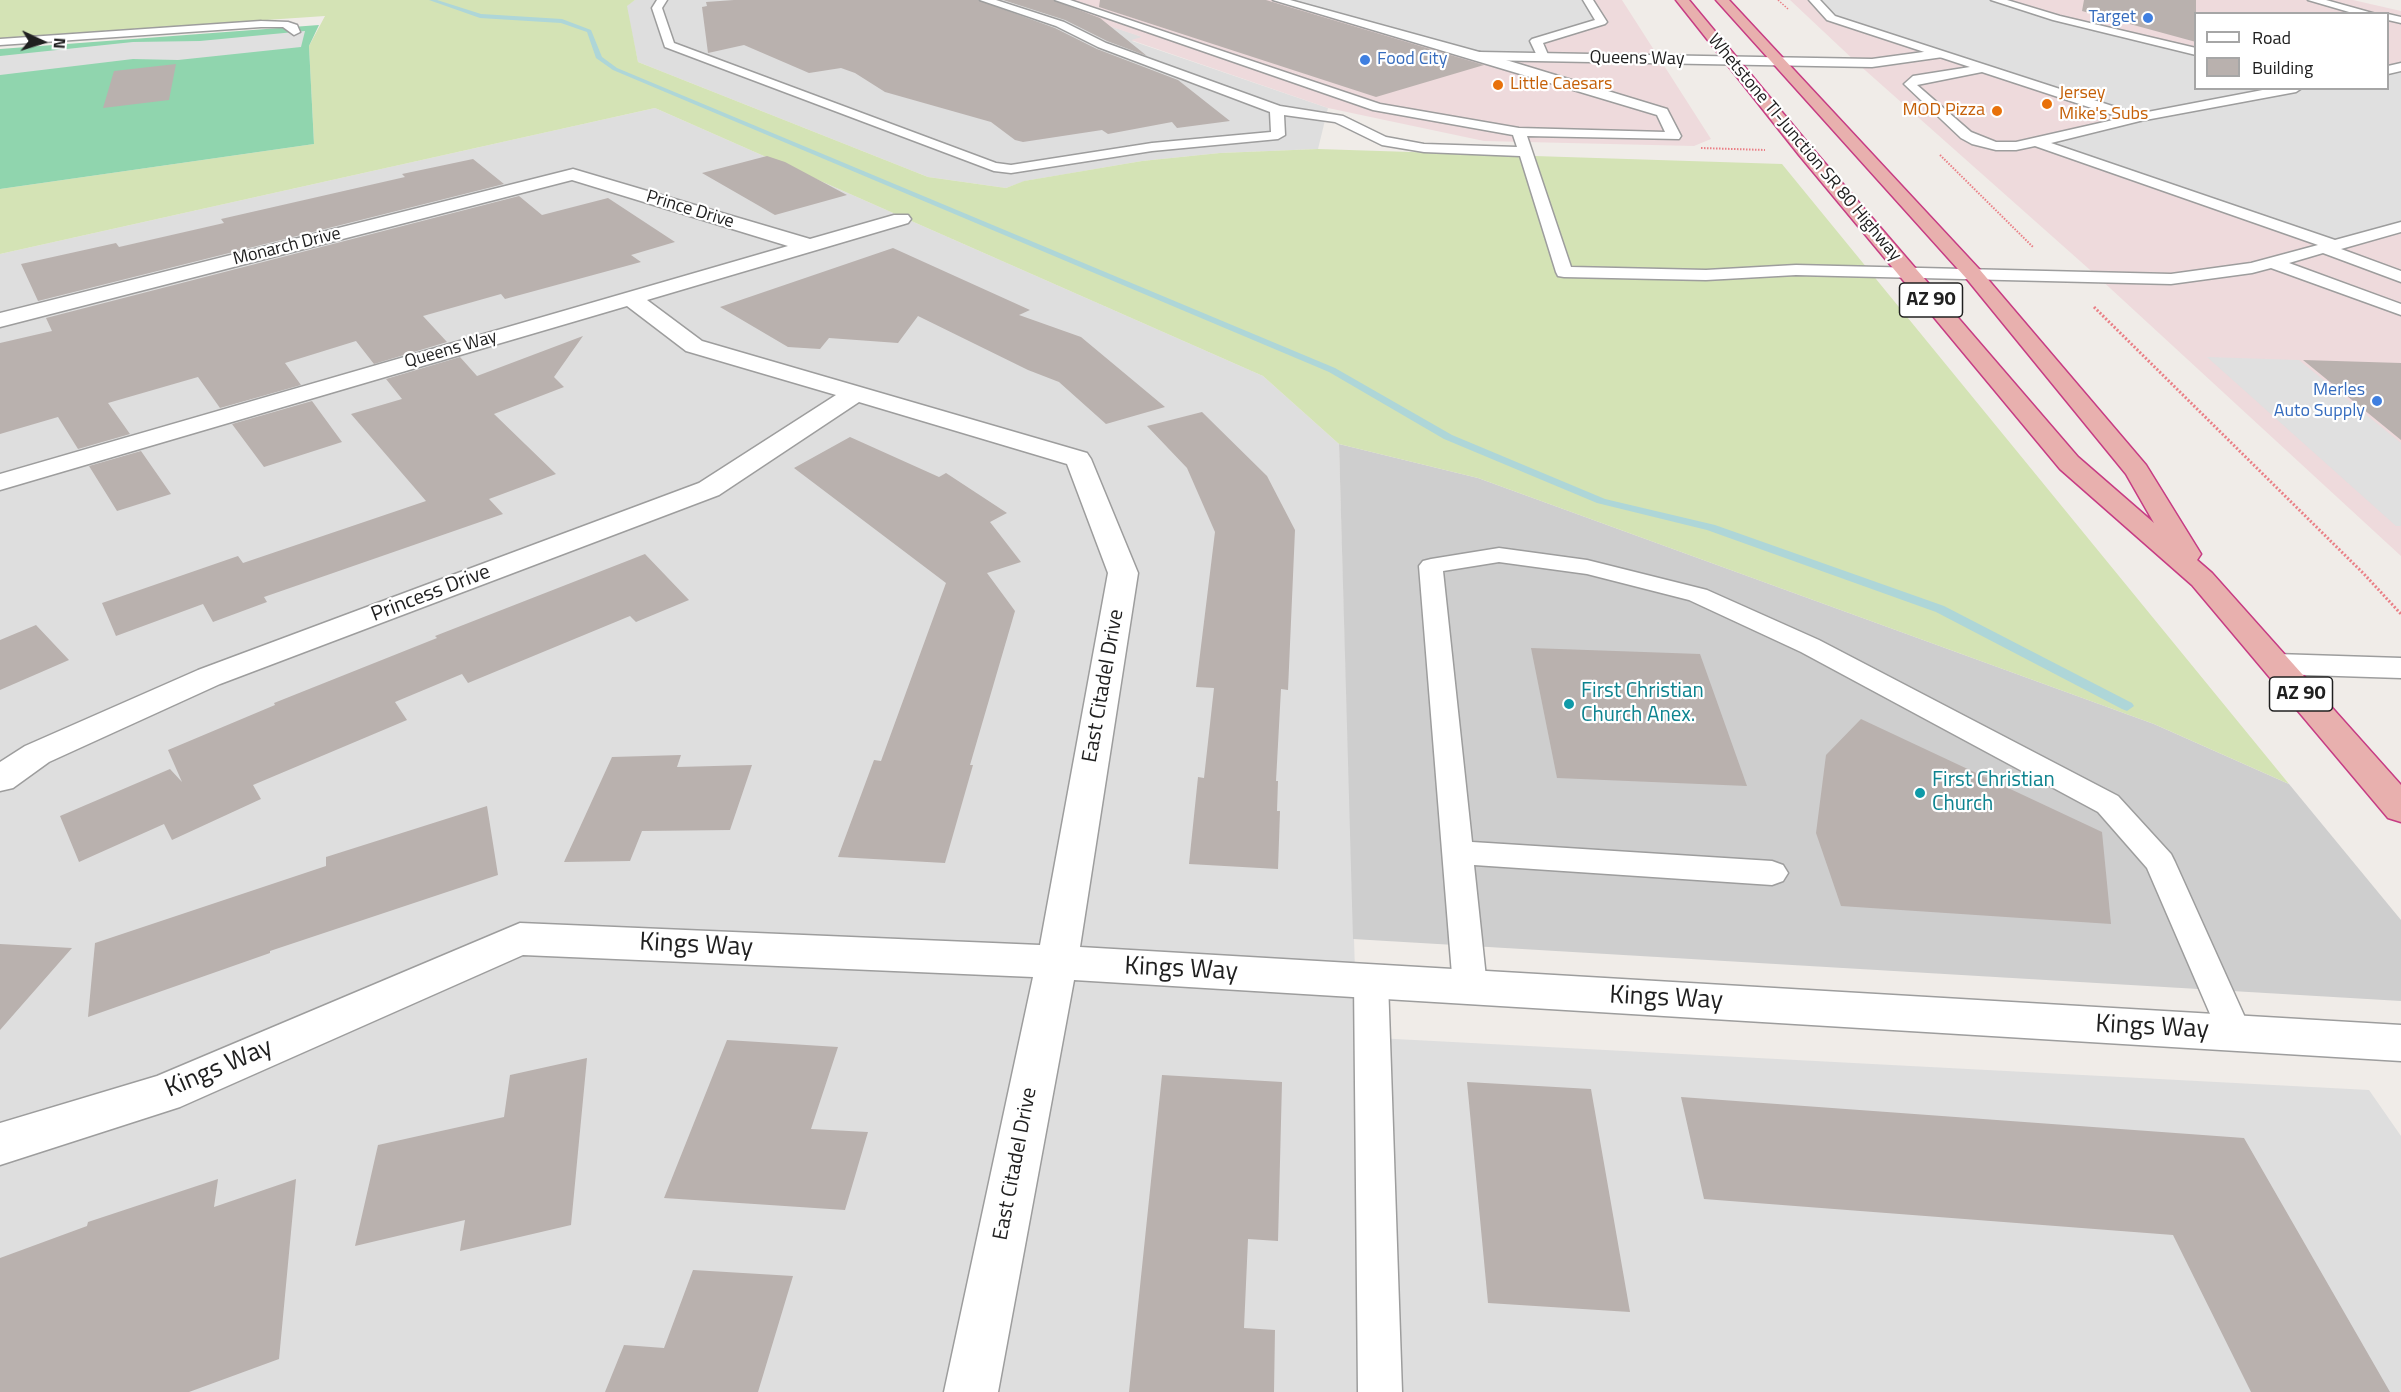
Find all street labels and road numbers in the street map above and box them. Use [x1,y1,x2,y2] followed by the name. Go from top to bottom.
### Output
[1703,30,1905,266] street label: Whetstone TI-Junction SR 80 Highway
[1589,47,1685,71] street label: Queens Way
[643,186,737,234] street label: Prince Drive
[231,223,343,271] street label: Monarch Drive
[1900,283,1962,317] road number: AZ 90
[402,327,500,373] street label: Queens Way
[368,560,494,628] street label: Princess Drive
[1078,608,1130,764] street label: East Citadel Drive
[2270,677,2332,711] road number: AZ 90
[638,927,754,965] street label: Kings Way
[1123,951,1239,989] street label: Kings Way
[1608,980,1724,1018] street label: Kings Way
[2094,1009,2210,1047] street label: Kings Way
[161,1032,277,1106] street label: Kings Way
[989,1086,1043,1242] street label: East Citadel Drive

